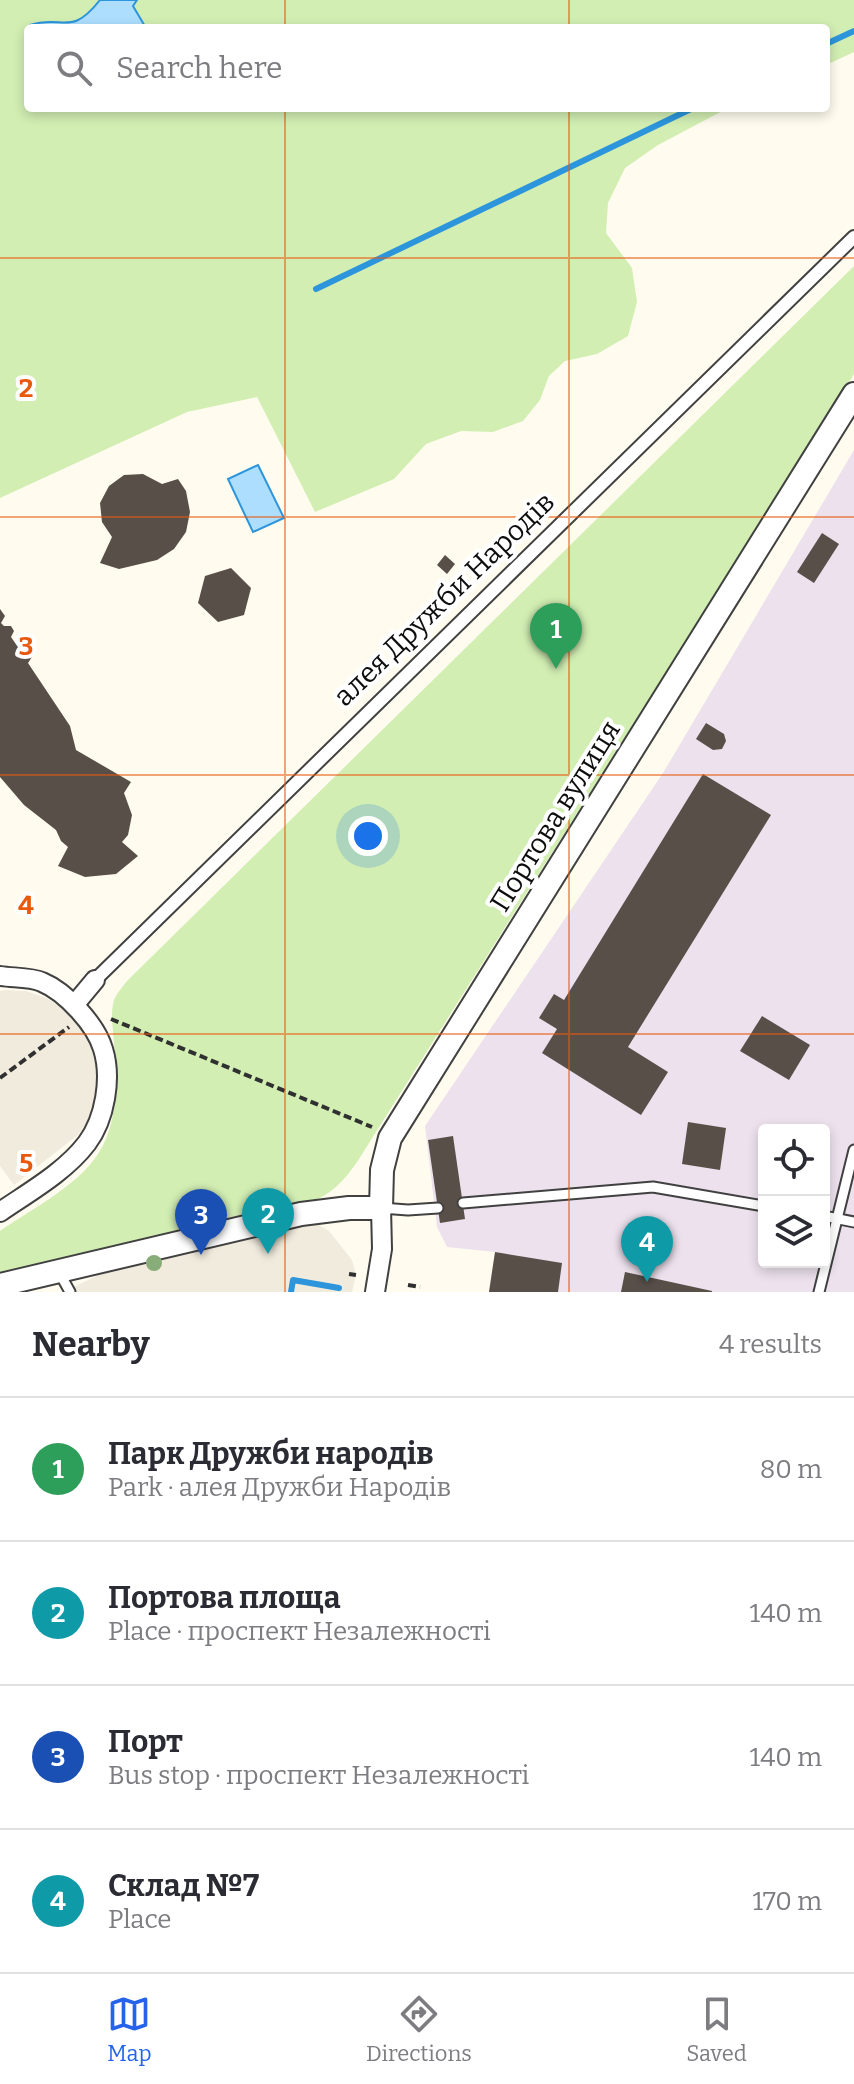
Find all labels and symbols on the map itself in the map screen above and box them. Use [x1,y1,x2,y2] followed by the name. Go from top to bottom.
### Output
[19,373,33,404] text: 2
[327,485,561,713] street label: алея Дружби Народів
[530,603,582,669] pin: 1
[19,631,33,662] text: 3
[483,715,627,917] street label: Портова вулиця
[348,816,388,856] your location
[18,890,34,921] text: 4
[19,1148,33,1179] text: 5
[242,1188,294,1254] pin: 2
[175,1189,227,1255] pin: 3
[621,1216,673,1282] pin: 4

